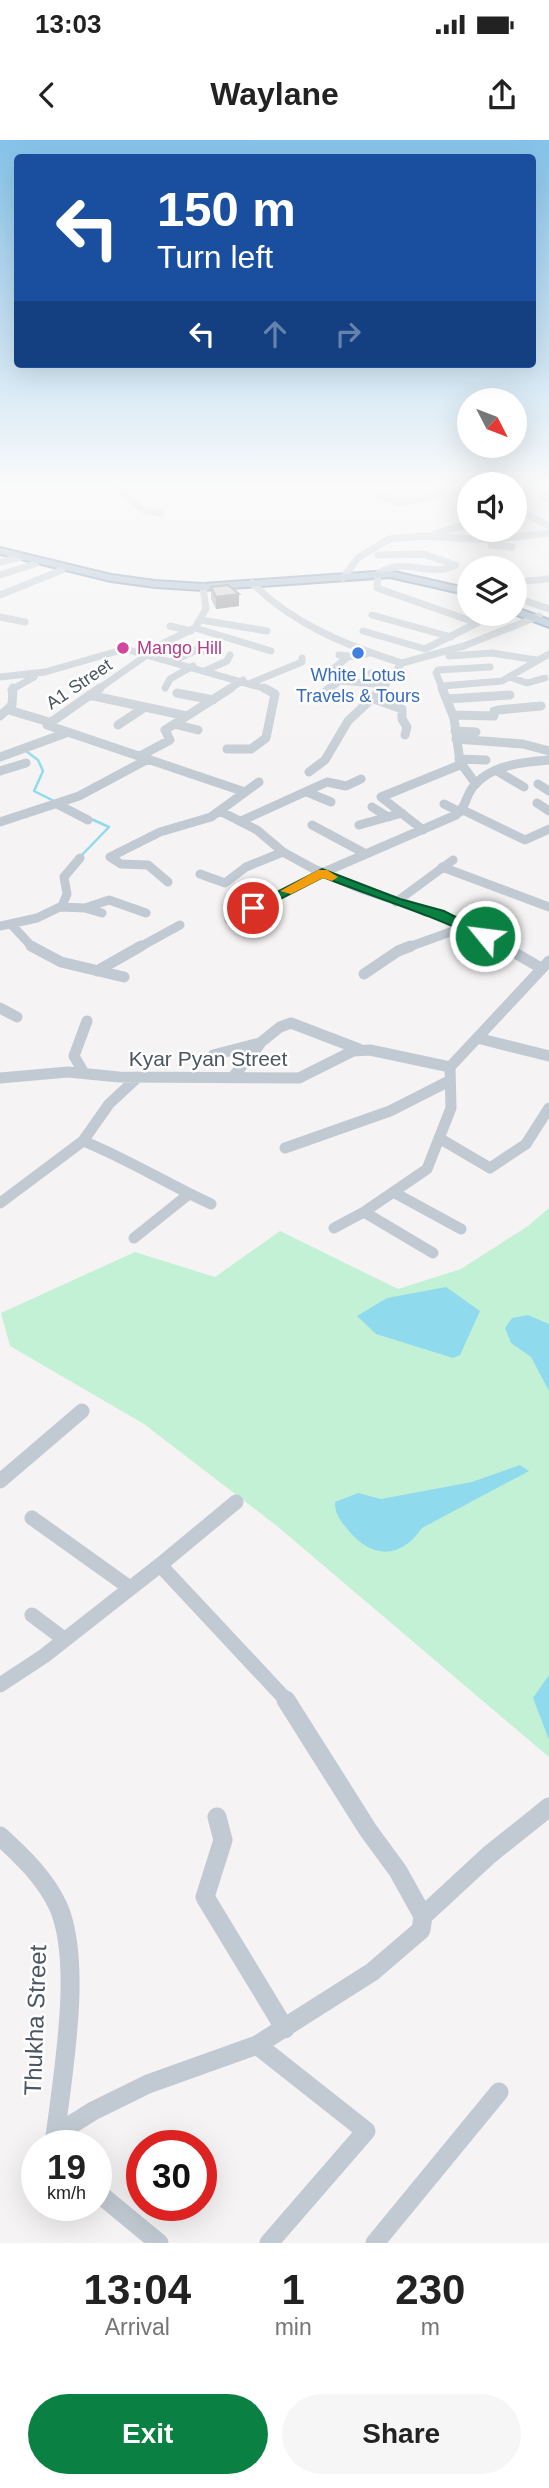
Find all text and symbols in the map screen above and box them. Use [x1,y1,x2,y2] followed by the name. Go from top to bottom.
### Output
[35,9,102,39] text: 13:03
[28,76,66,114] icon: back
[210,76,339,112] text: Waylane
[483,76,521,114] icon: share
[42,182,133,273] icon: left
[157,182,296,236] text: 150 m
[157,239,273,275] text: Turn left
[183,315,221,353] icon: left
[256,315,294,353] icon: ahead
[329,315,367,353] icon: right
[457,388,527,458] north arrow
[457,388,527,626] map controls
[457,472,527,542] button: sound
[457,556,527,626] button: layers
[137,638,222,658] place label: Mango Hill
[115,640,131,656] marker: Mango Hill
[350,645,366,661] marker: White Lotus Travels & Tours
[42,655,116,713] street label: A1 Street
[296,665,420,706] place label: White Lotus Travels & Tours
[223,878,283,938] pin
[234,889,272,927] icon: arrive
[448,899,522,973] position arrow
[129,1047,288,1070] street label: Kyar Pyan Street
[19,1944,51,2096] street label: Thukha Street
[126,2130,217,2221] speed limit sign: 30
[47,2147,86,2186] text: 19
[47,2183,86,2203] text: km/h
[84,2266,191,2313] text: 13:04
[281,2266,305,2313] text: 1
[395,2266,465,2313] text: 230
[105,2314,170,2340] text: Arrival
[275,2314,312,2340] text: min
[421,2314,440,2340] text: m
[28,2394,268,2474] button: Exit
[282,2394,521,2474] button: Share

